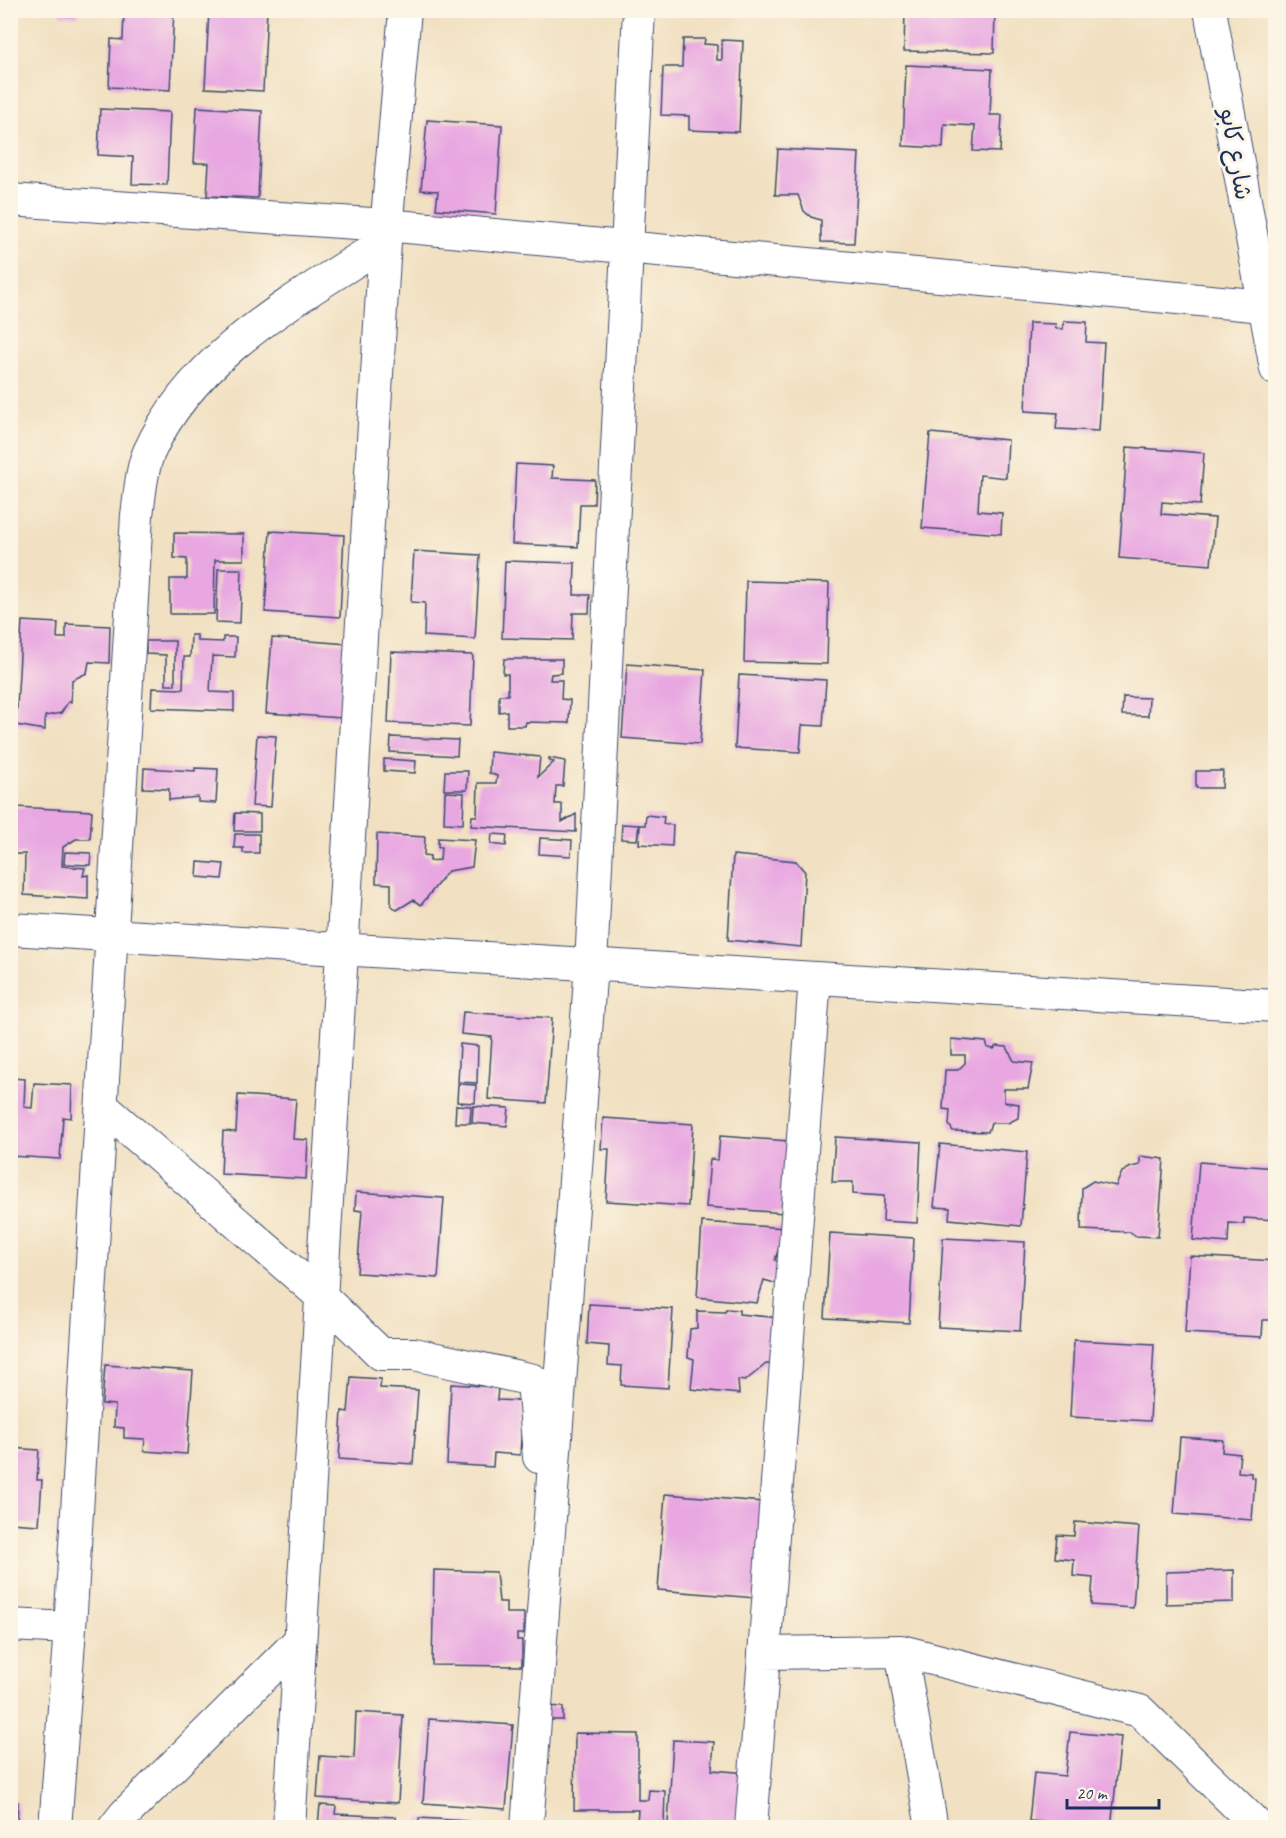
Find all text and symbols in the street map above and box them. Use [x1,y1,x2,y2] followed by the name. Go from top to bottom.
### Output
[1211,105,1259,203] street label: شارع كابو
[1067,1772,1158,1810] scale bar
[1076,1782,1109,1804] text: 20 m

